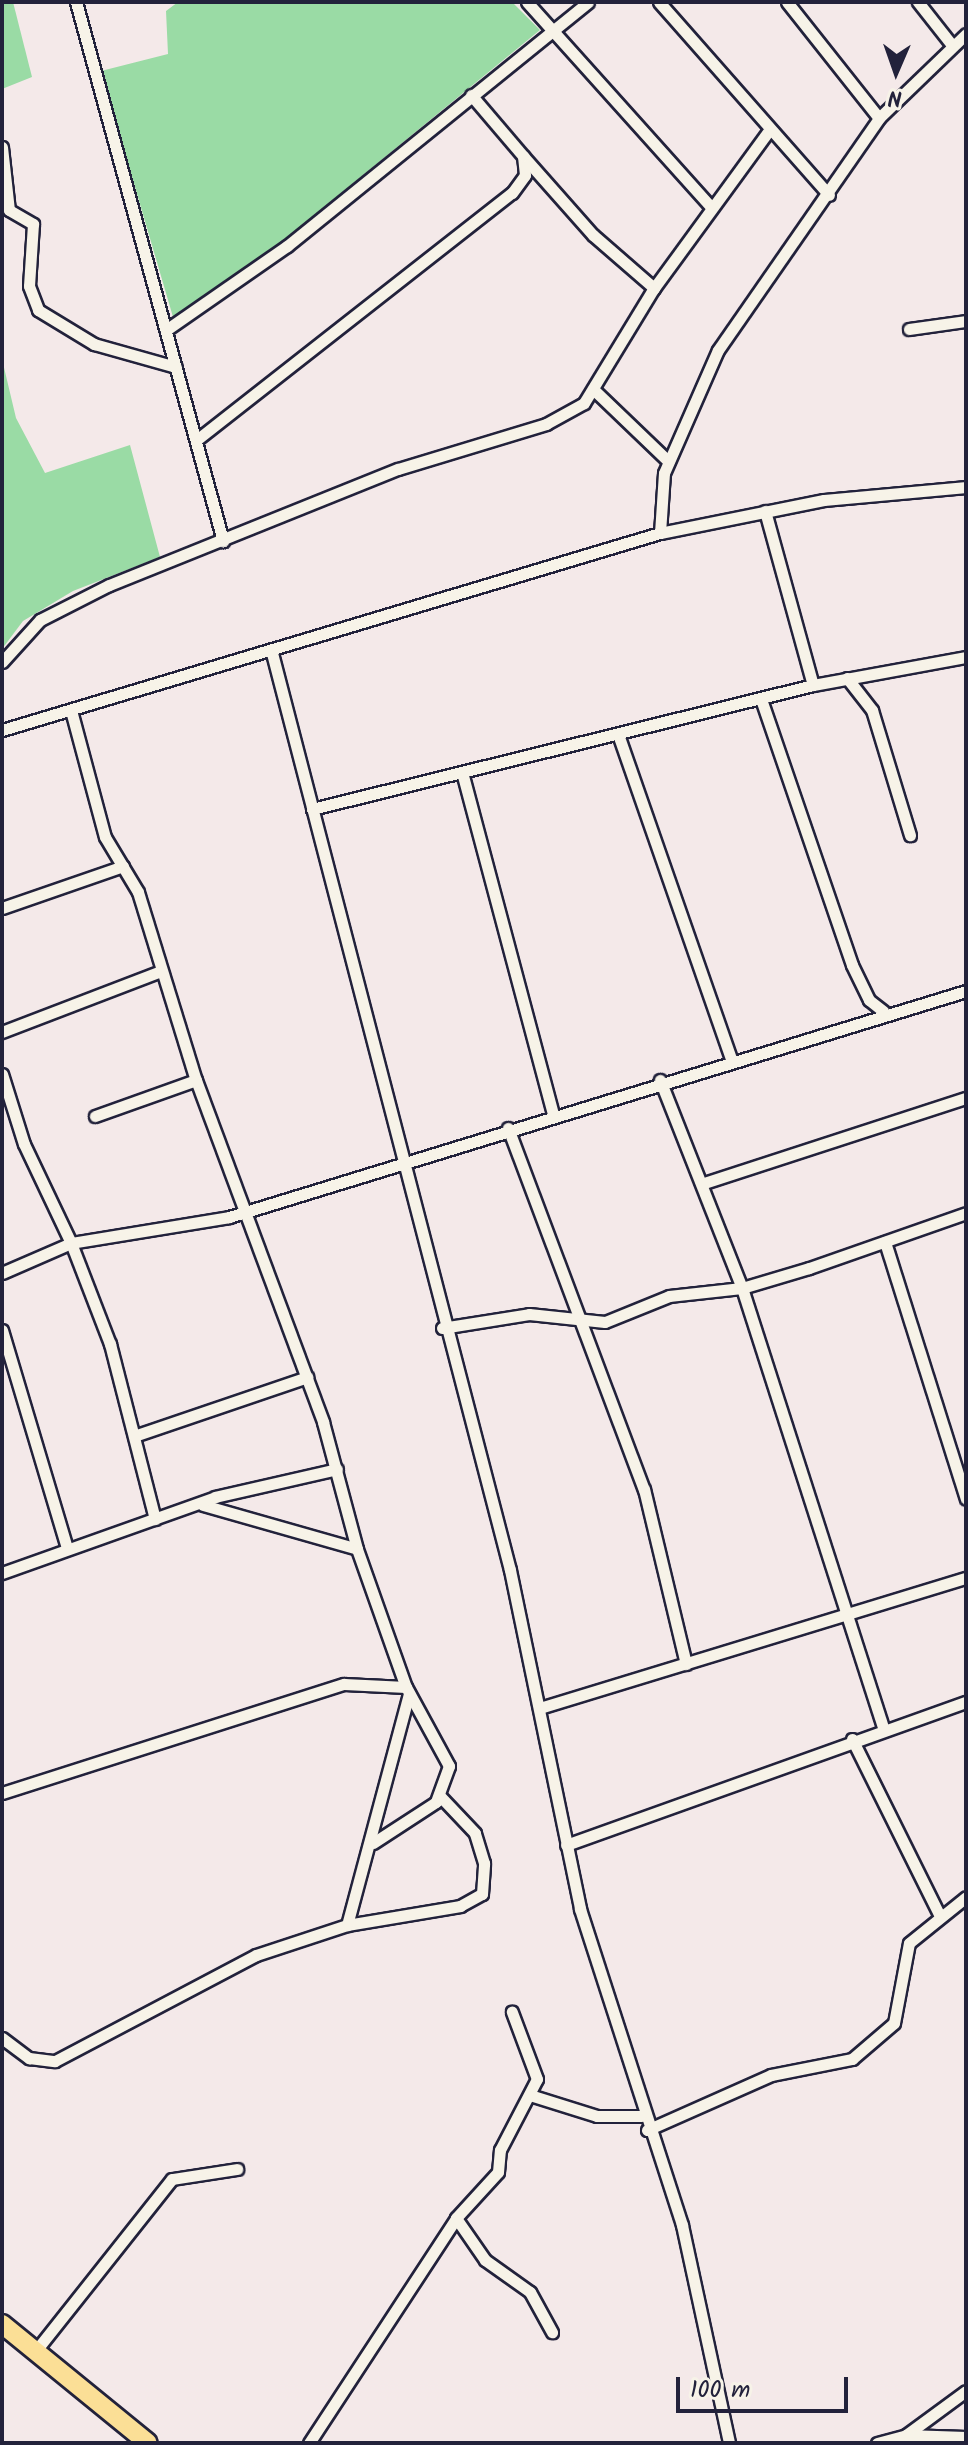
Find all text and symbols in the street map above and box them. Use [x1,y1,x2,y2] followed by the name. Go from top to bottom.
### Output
[856,32,936,112] north arrow
[888,79,903,114] text: N
[680,2361,852,2411] scale bar
[690,2371,750,2410] text: 100 m

